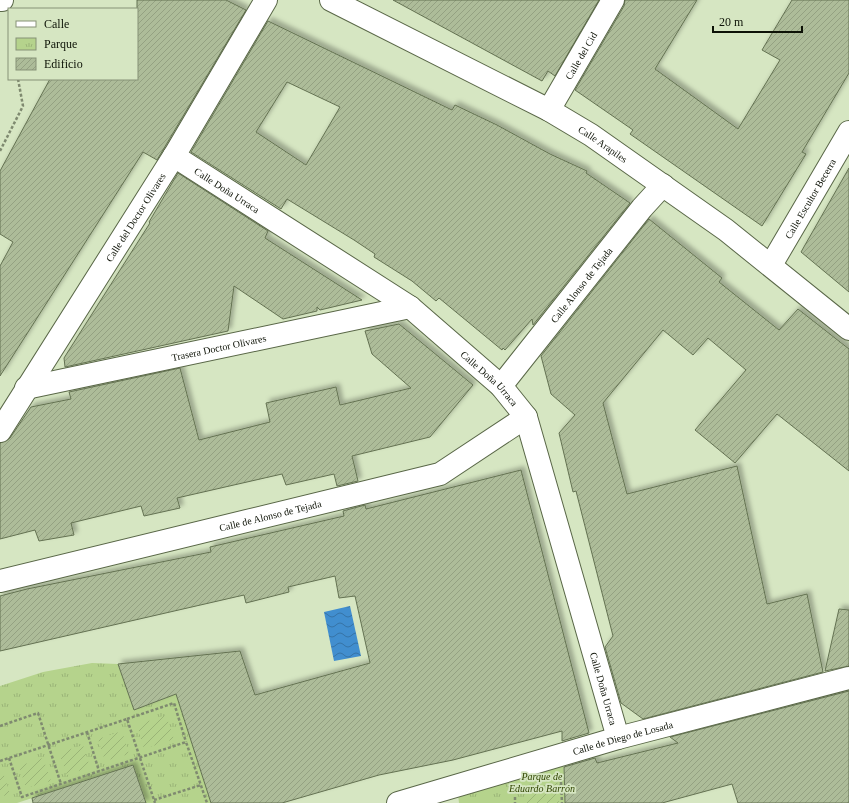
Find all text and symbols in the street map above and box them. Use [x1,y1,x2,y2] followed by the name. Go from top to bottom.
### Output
[8,8,138,80] legend
[713,8,802,34] scale bar
[719,15,744,29] text: 20 m
[44,17,69,31] text: Calle
[563,30,599,81] street label: Calle del Cid
[44,37,77,51] text: Parque
[44,57,83,71] text: Edificio
[576,124,630,165] street label: Calle Arapiles
[783,156,838,241] street label: Calle Escultor Becerra
[192,166,262,216] street label: Calle Doña Urraca
[104,171,168,264] street label: Calle del Doctor Olivares
[548,245,615,325] street label: Calle Alonso de Tejada
[171,332,267,363] street label: Trasera Doctor Olivares
[458,349,520,409] street label: Calle Doña Urraca
[218,498,323,534] street label: Calle de Alonso de Tejada
[588,651,619,727] street label: Calle Doña Urraca
[571,719,675,757] street label: Calle de Diego de Losada
[508,771,575,794] park label: Parque de Eduardo Barrón

